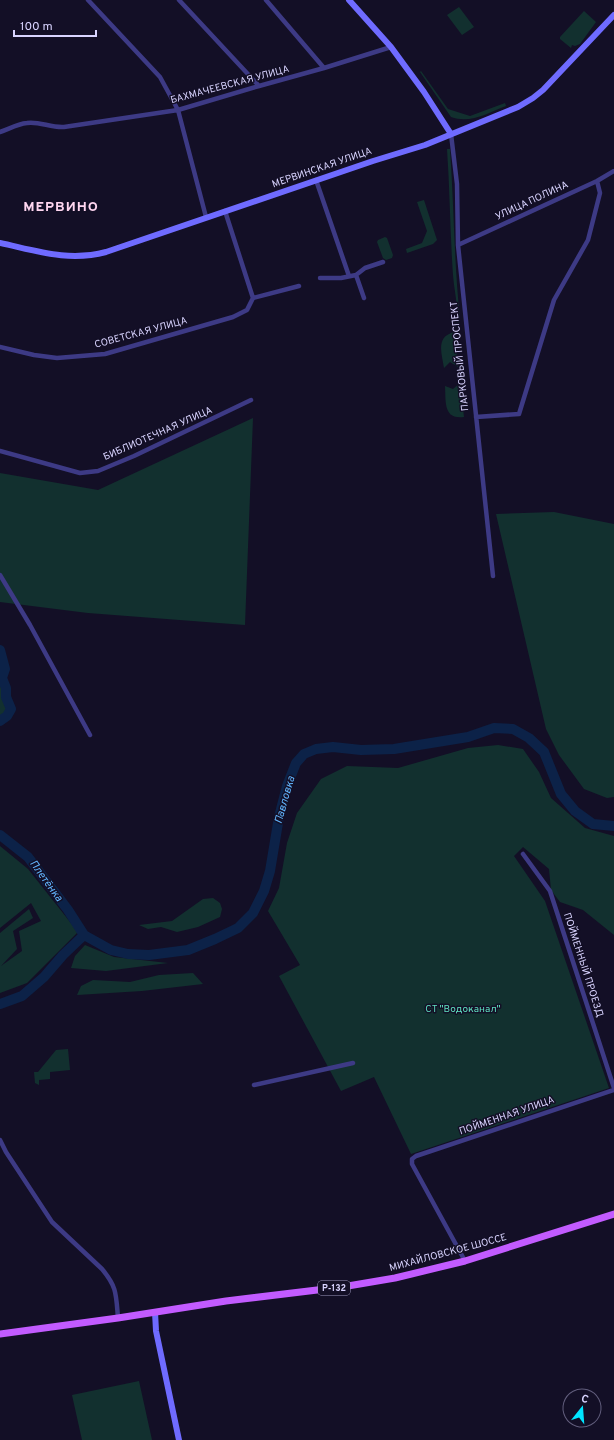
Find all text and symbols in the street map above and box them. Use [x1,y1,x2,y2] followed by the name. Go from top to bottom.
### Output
[14,12,96,38] scale bar
[20,19,53,35] text: 100 m
[169,63,291,107] street label: БАХМАЧЕЕВСКАЯ УЛИЦА
[270,145,374,191] street label: МЕРВИНСКАЯ УЛИЦА
[493,178,571,224] street label: УЛИЦА ПОЛИНА
[23,199,99,216] district label: МЕРВИНО
[448,300,472,412] street label: ПАРКОВЫЙ ПРОСПЕКТ
[93,314,189,352] street label: СОВЕТСКАЯ УЛИЦА
[101,404,215,464] street label: БИБЛИОТЕЧНАЯ УЛИЦА
[272,774,299,825] water label: Павловка
[26,857,66,905] water label: Плетёнка
[560,911,606,1019] street label: ПОЙМЕННЫЙ ПРОЕЗД
[425,1003,501,1016] park label: СТ "Водоканал"
[458,1094,557,1138] street label: ПОЙМЕННАЯ УЛИЦА
[388,1231,508,1275] street label: МИХАЙЛОВСКОЕ ШОССЕ
[318,1281,350,1295] road number: Р-132
[562,1388,602,1428] north arrow
[579,1392,590,1407] text: С

